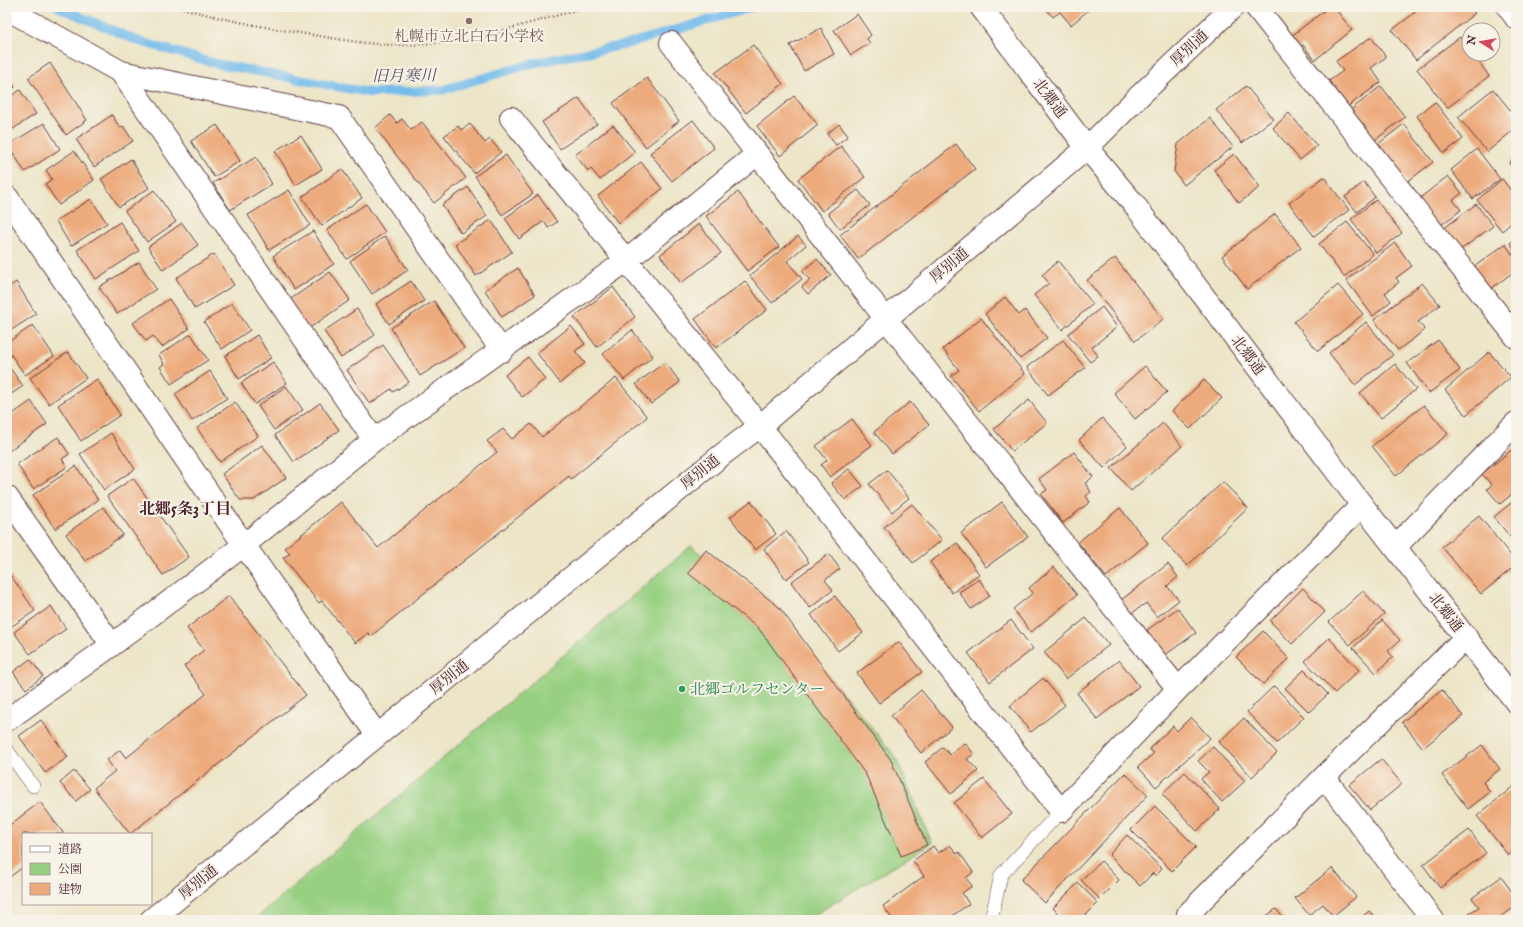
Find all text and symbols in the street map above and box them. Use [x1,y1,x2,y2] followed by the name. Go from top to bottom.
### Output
[464,16,474,26] marker: 札幌市立北白石小学校
[1461,22,1501,62] north arrow
[1166,26,1212,71] street label: 厚別通
[394,27,544,46] place label: 札幌市立北白石小学校
[1464,34,1480,47] text: N
[372,66,438,88] water label: 旧月寒川
[1028,75,1071,122] street label: 北郷通
[926,244,973,287] street label: 厚別通
[1226,332,1269,379] street label: 北郷通
[677,451,724,494] street label: 厚別通
[139,500,231,520] district label: 北郷5条3丁目
[1424,589,1467,636] street label: 北郷通
[426,656,473,699] street label: 厚別通
[690,680,824,699] place label: 北郷ゴルフセンター
[677,684,687,694] marker: 北郷ゴルフセンター
[22,833,152,905] legend
[58,842,82,857] text: 道路
[175,861,222,904] street label: 厚別通
[58,862,82,877] text: 公園
[58,882,82,897] text: 建物

